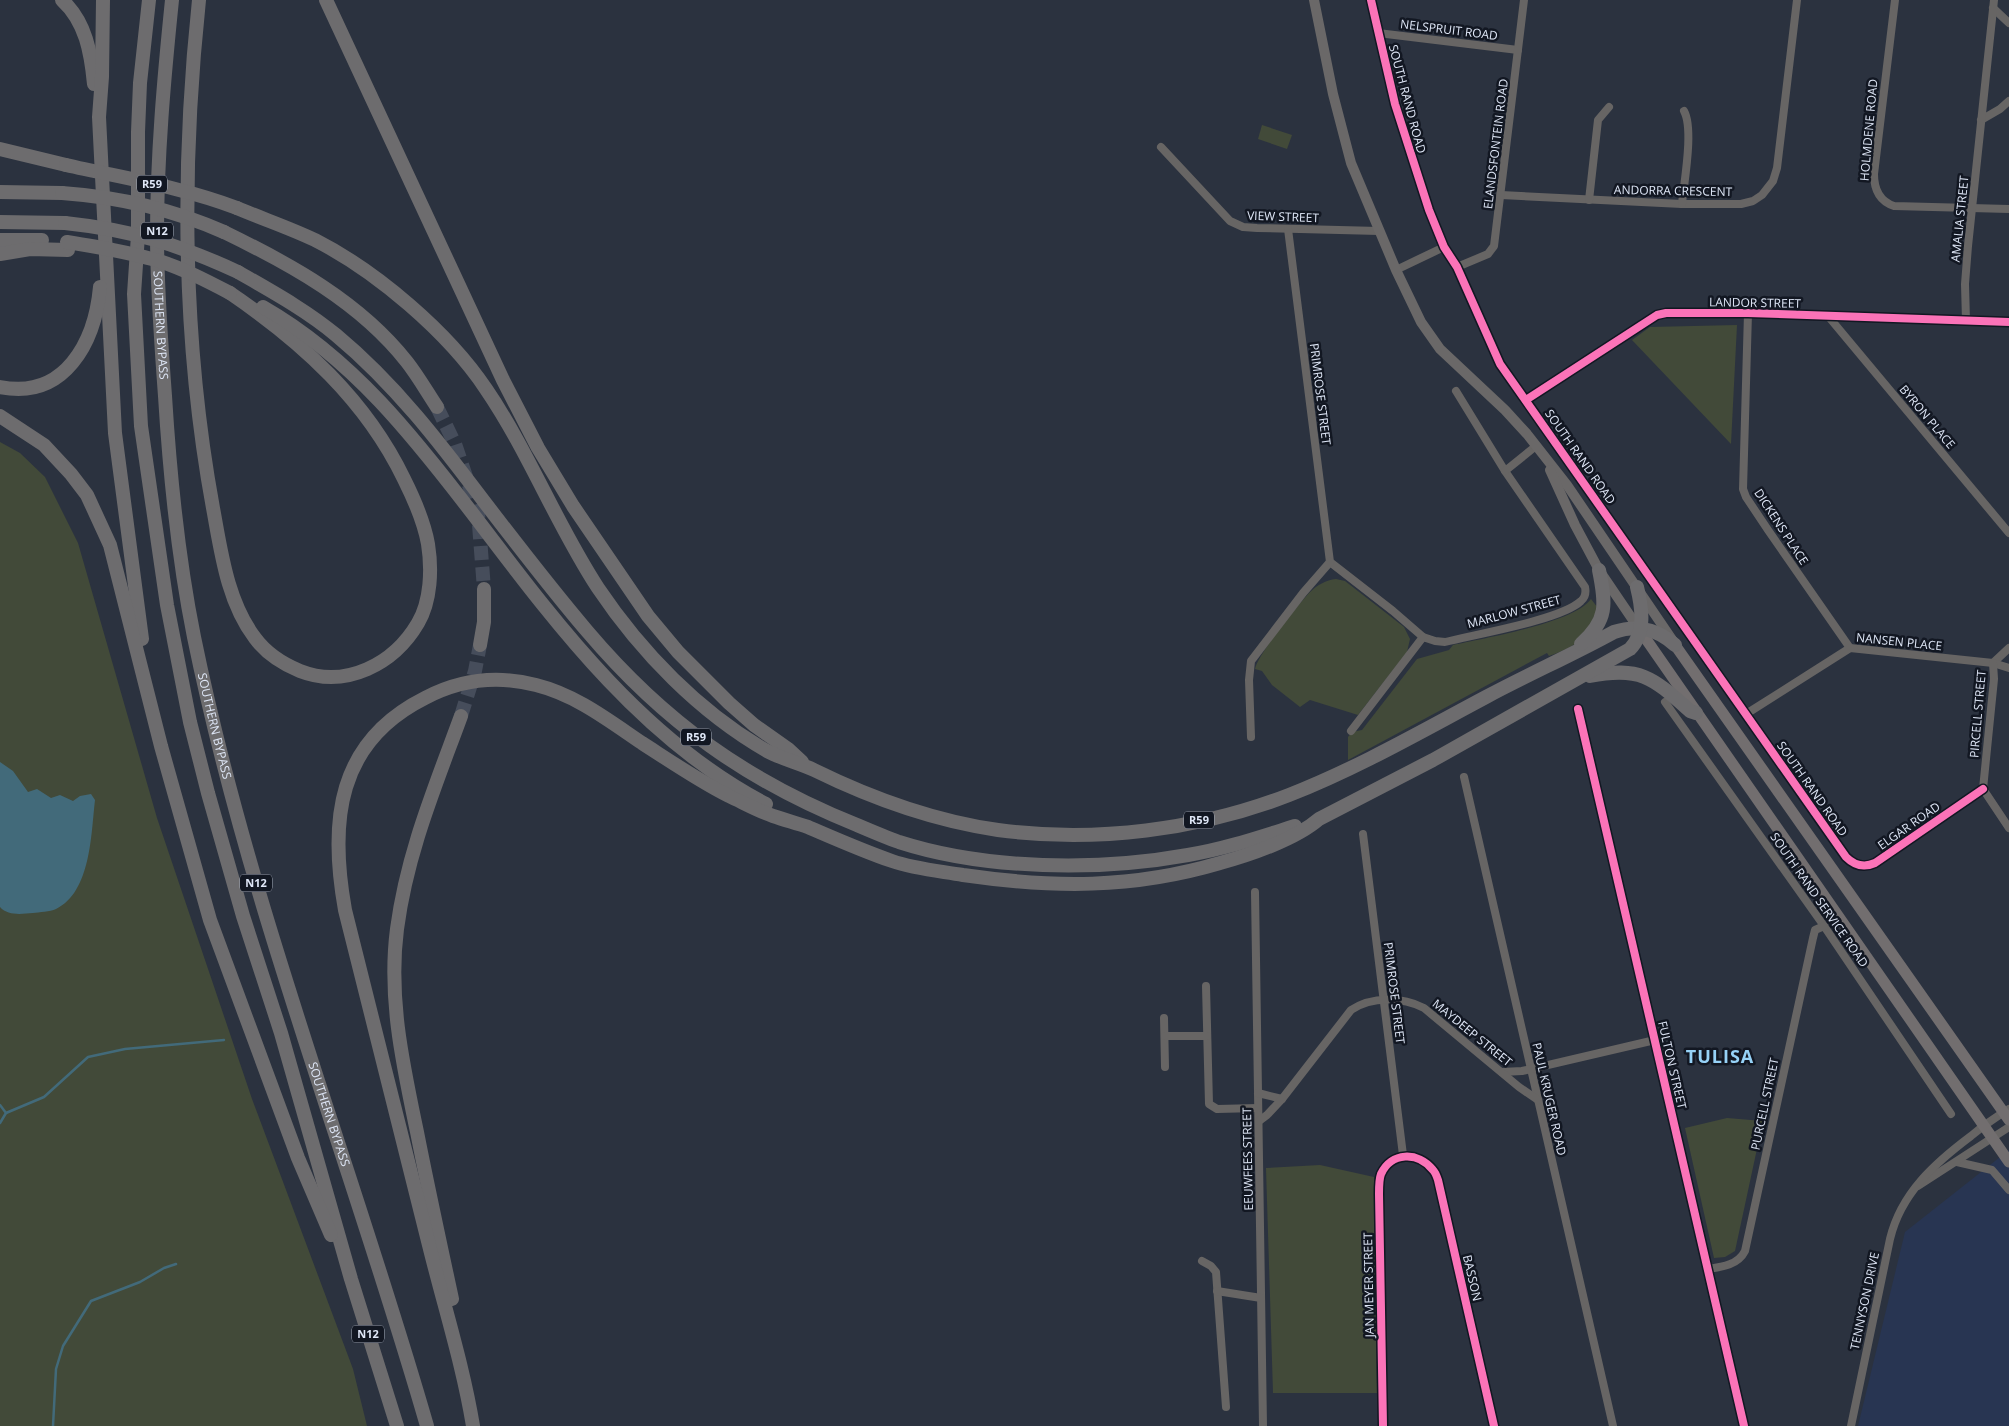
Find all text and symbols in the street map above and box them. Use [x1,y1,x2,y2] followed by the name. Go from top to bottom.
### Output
[1399,15,1499,44] street label: NELSPRUIT ROAD
[1385,43,1430,155] street label: SOUTH RAND ROAD
[1479,78,1512,210] street label: ELANDSFONTEIN ROAD
[1856,78,1881,182] street label: HOLMDENE ROAD
[137,175,167,192] road number: R59
[1947,175,1973,263] street label: AMALIA STREET
[1614,181,1733,200] street label: ANDORRA CRESCENT
[1247,207,1320,226] street label: VIEW STREET
[141,222,173,240] road number: N12
[150,271,173,380] street label: SOUTHERN BYPASS
[1709,293,1802,312] street label: LANDOR STREET
[1306,342,1335,446] street label: PRIMROSE STREET
[1896,381,1959,452] street label: BYRON PLACE
[1541,406,1620,508] street label: SOUTH RAND ROAD
[1750,485,1812,568] street label: DICKENS PLACE
[1465,591,1563,632] street label: MARLOW STREET
[1855,629,1943,654] street label: NANSEN PLACE
[1965,669,1990,759] street label: PIRCELL STREET
[194,671,236,781] street label: SOUTHERN BYPASS
[681,729,711,746] road number: R59
[1773,738,1852,840] street label: SOUTH RAND ROAD
[1874,798,1943,853] street label: ELGAR ROAD
[1184,812,1214,828] road number: R59
[1766,829,1872,970] street label: SOUTH RAND SERVICE ROAD
[240,874,272,891] road number: N12
[1380,941,1409,1045] street label: PRIMROSE STREET
[1429,995,1516,1070] street label: MAYDEEP STREET
[1654,1019,1691,1111] street label: FULTON STREET
[1528,1041,1571,1157] street label: PAUL KRUGER ROAD
[1686,1044,1754,1068] district label: TULISA
[1746,1056,1783,1152] street label: PURCELL STREET
[304,1060,354,1169] street label: SOUTHERN BYPASS
[1238,1107,1257,1211] street label: EEUWFEES STREET
[1359,1232,1378,1339] street label: JAN MEYER STREET
[1846,1251,1883,1351] street label: TENNYSON DRIVE
[1459,1253,1486,1303] street label: BASSON
[352,1326,384,1342] road number: N12

